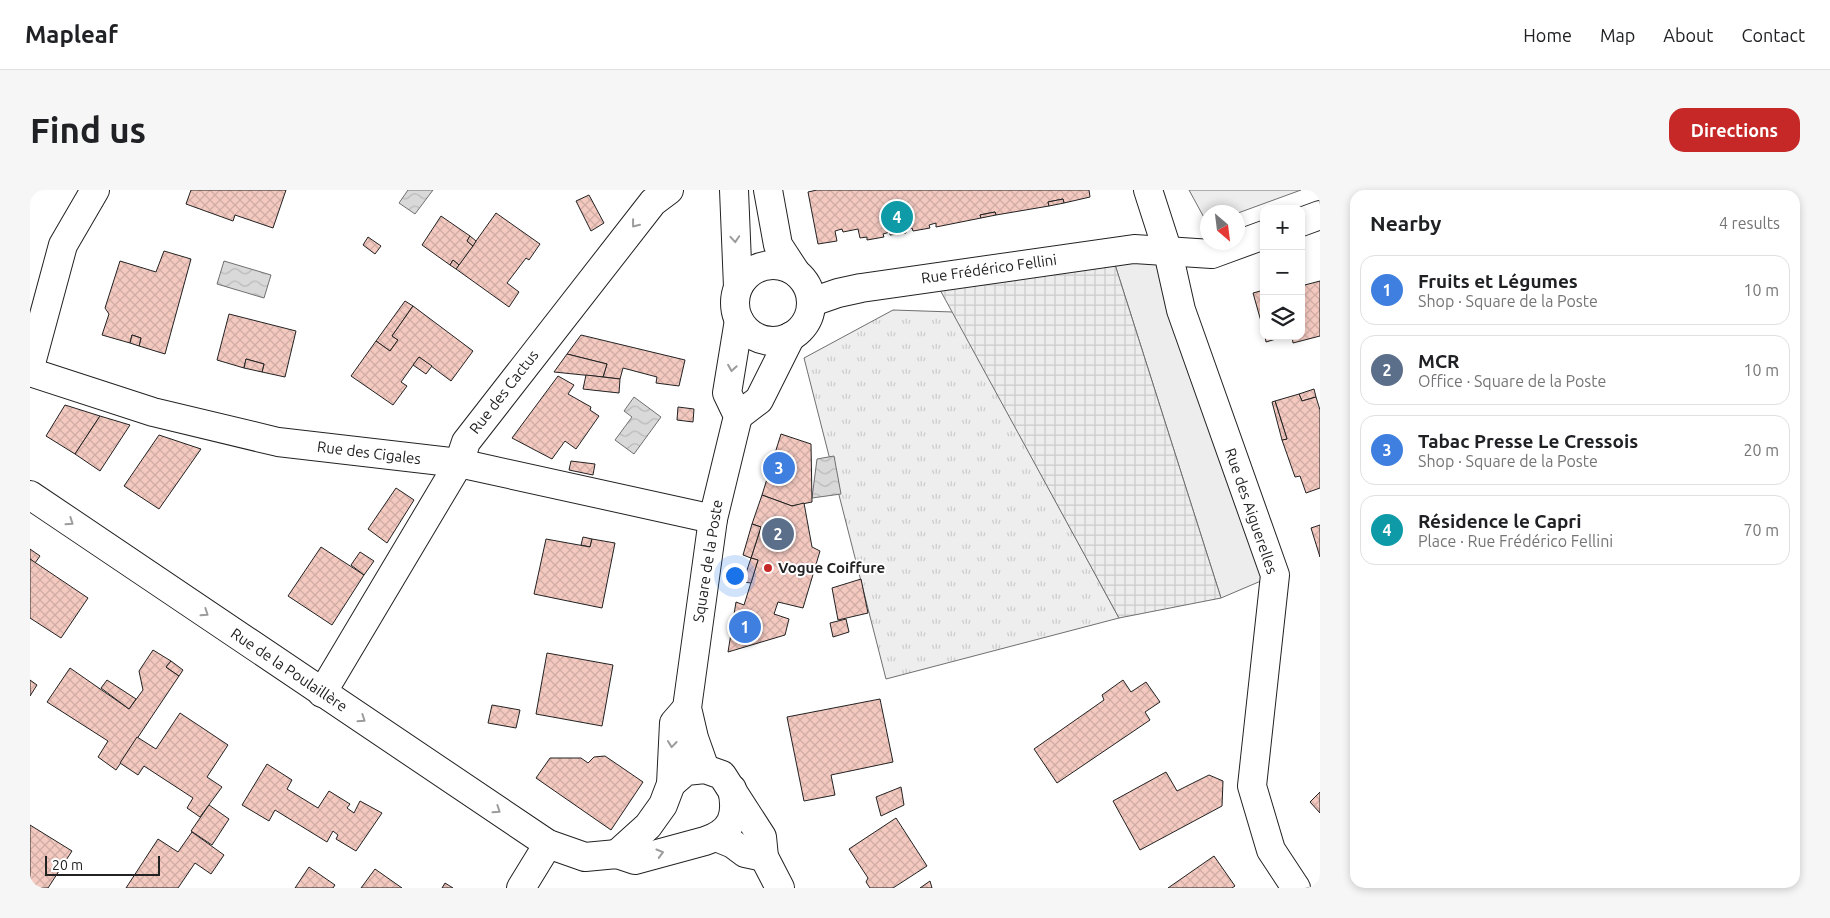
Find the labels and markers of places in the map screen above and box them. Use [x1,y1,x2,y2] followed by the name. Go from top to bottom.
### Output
[881,198,913,236] pin: 4
[763,449,795,487] pin: 3
[762,515,794,553] pin: 2
[778,559,885,576] place label: Vogue Coiffure
[762,562,774,574] marker: Vogue Coiffure
[729,608,761,646] pin: 1

